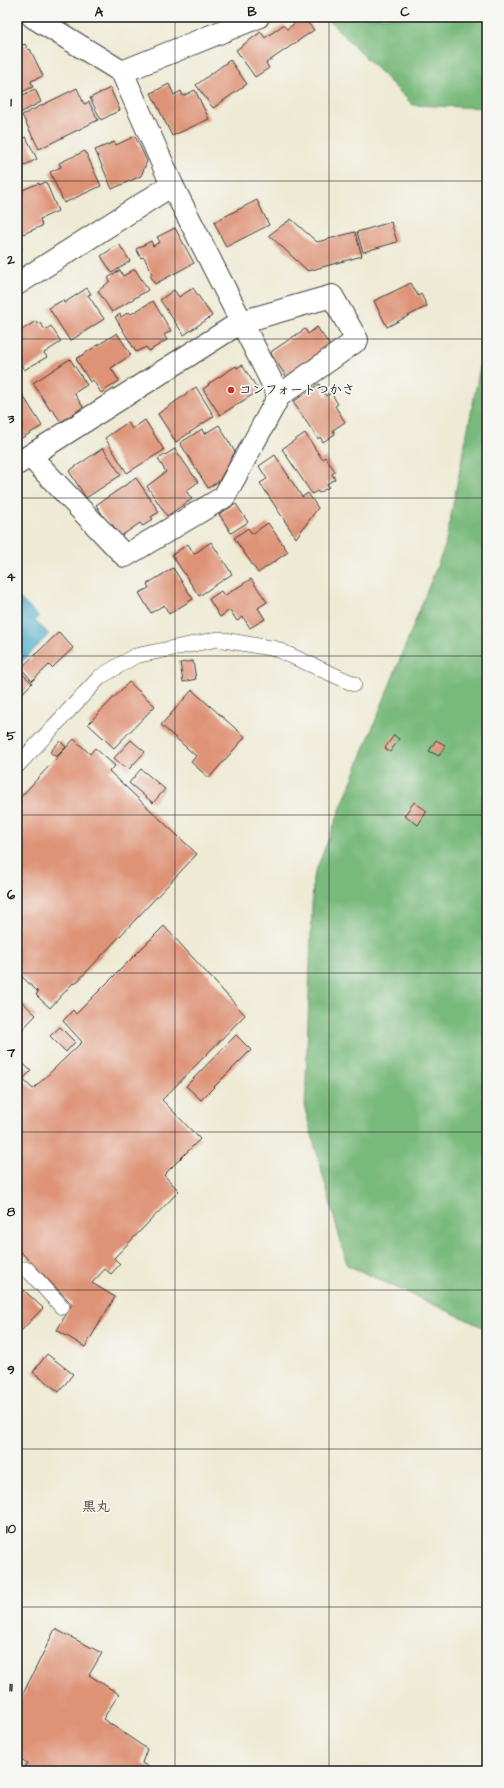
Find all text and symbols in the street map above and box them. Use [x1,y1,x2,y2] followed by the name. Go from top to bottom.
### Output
[95,3,104,21] text: A
[247,3,257,21] text: B
[400,3,410,21] text: C
[10,93,12,111] text: 1
[6,251,15,269] text: 2
[239,381,355,399] place label: コンフォートつかさ
[226,385,236,395] marker: コンフォートつかさ
[7,410,15,428] text: 3
[7,568,16,586] text: 4
[6,727,16,745] text: 5
[7,886,16,904] text: 6
[6,1044,16,1062] text: 7
[7,1203,16,1221] text: 8
[7,1361,15,1379] text: 9
[82,1497,110,1517] district label: 黒丸
[6,1520,17,1538] text: 10
[9,1678,13,1696] text: 11

